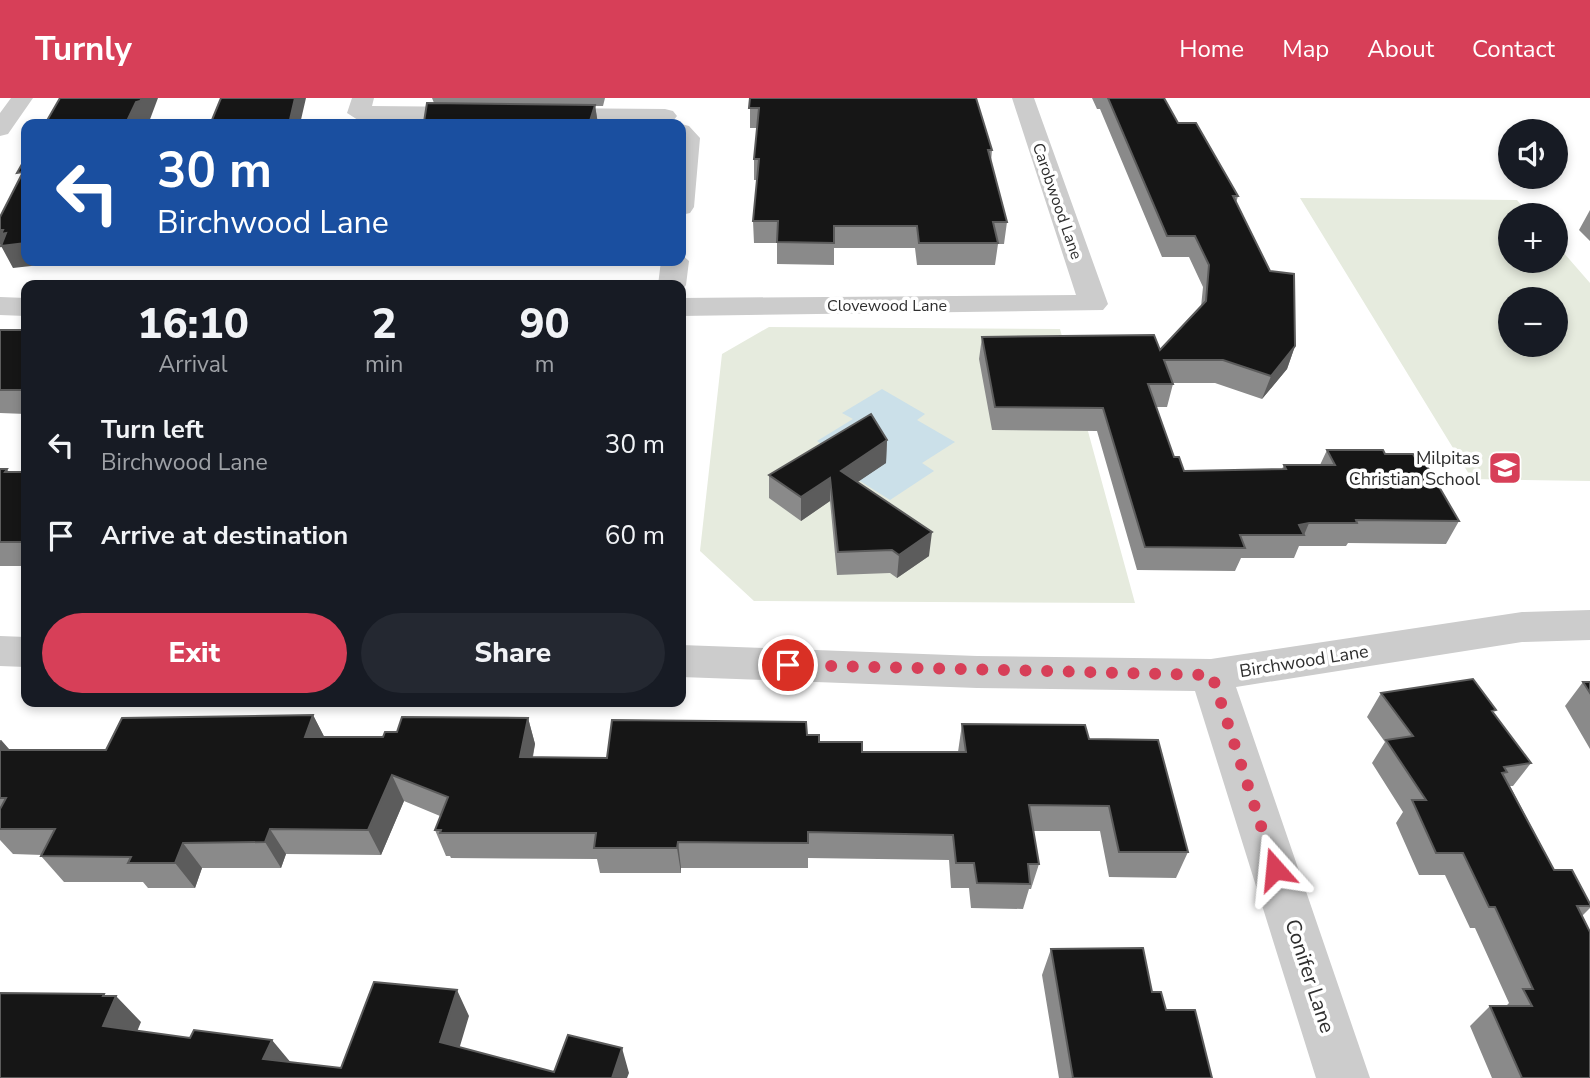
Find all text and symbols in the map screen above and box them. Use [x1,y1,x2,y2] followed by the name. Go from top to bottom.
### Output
[35,27,132,72] text: Turnly
[1179,33,1244,65] text: Home
[1282,33,1329,65] text: Map
[1367,33,1434,65] text: About
[1472,33,1555,65] text: Contact
[1498,119,1568,357] map controls
[1498,119,1568,189] button: sound
[157,137,272,204] text: 30 m
[1027,140,1087,263] street label: Carobwood Lane
[42,147,133,238] icon: left
[157,201,389,244] text: Birchwood Lane
[1498,203,1568,273] button: +
[1498,287,1568,357] button: −
[827,295,947,317] street label: Clovewood Lane
[137,296,249,353] text: 16:10
[372,296,397,353] text: 2
[519,296,570,353] text: 90
[158,349,228,380] text: Arrival
[365,349,403,380] text: min
[535,349,554,380] text: m
[101,412,204,447] text: Turn left
[42,426,80,464] icon: left
[605,427,665,462] text: 30 m
[1349,446,1481,491] place label: Milpitas Christian School
[101,447,268,478] text: Birchwood Lane
[1486,449,1524,487] school or university icon: Milpitas Christian School
[42,517,80,555] icon: arrive
[101,518,348,553] text: Arrive at destination
[605,518,665,553] text: 60 m
[42,613,347,693] button: Exit
[361,613,665,693] button: Share
[758,635,818,695] pin
[1238,639,1370,683] street label: Birchwood Lane
[769,646,807,684] icon: arrive
[1238,832,1312,906] position arrow
[1278,915,1342,1037] street label: Conifer Lane

